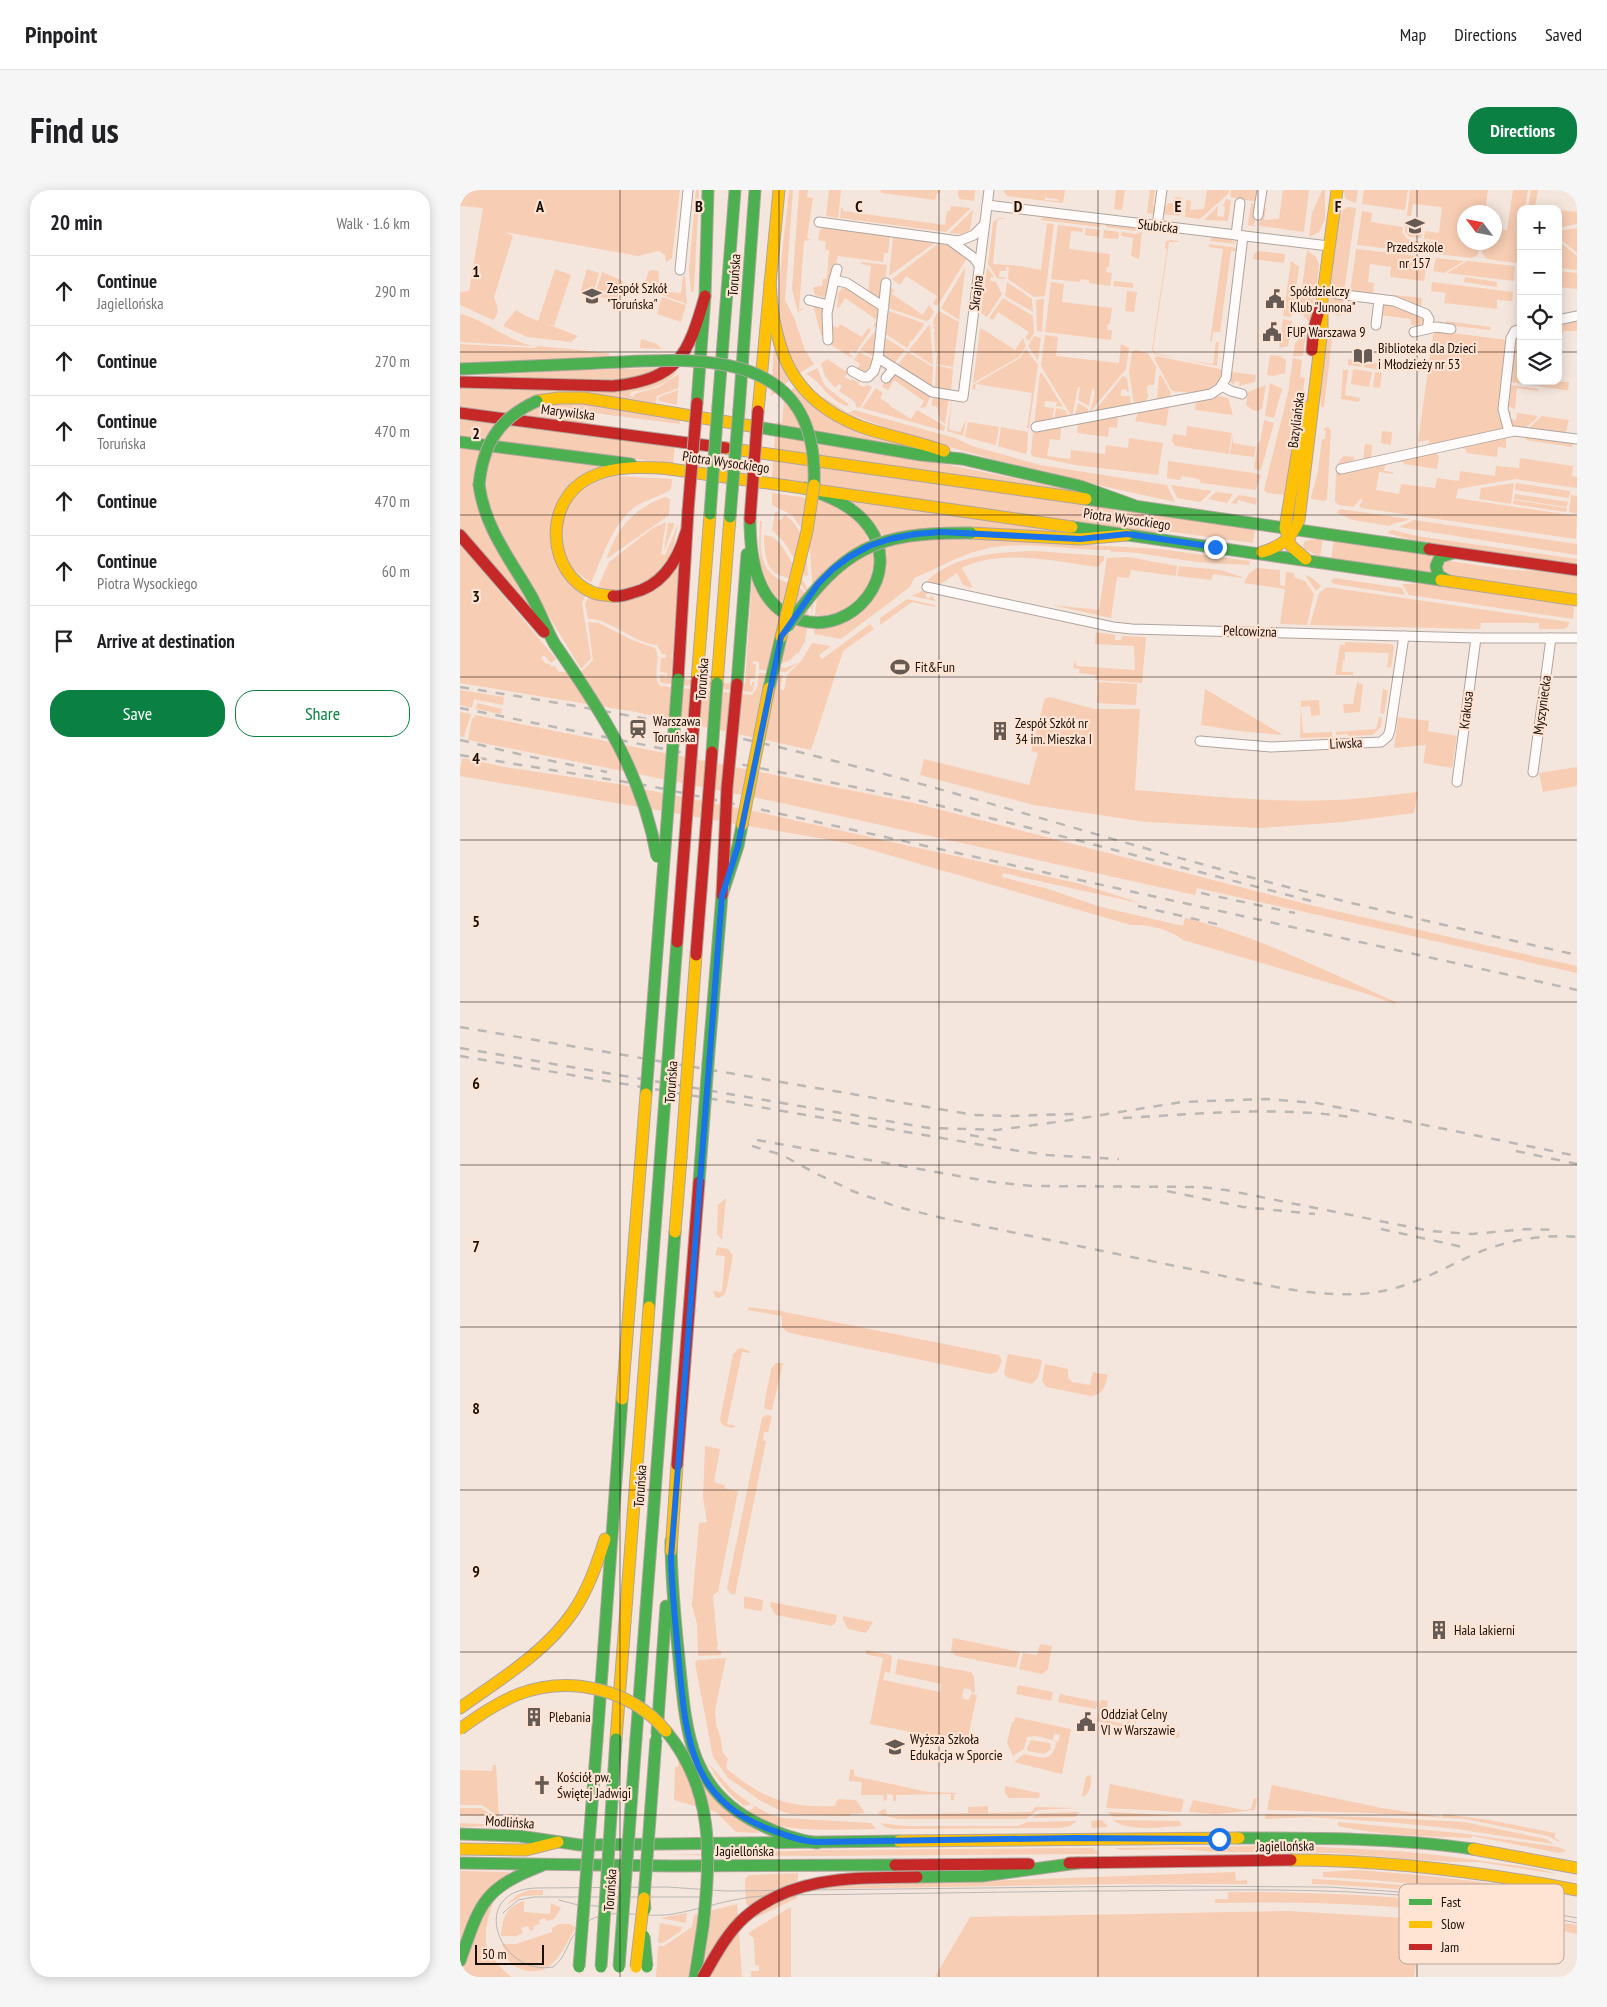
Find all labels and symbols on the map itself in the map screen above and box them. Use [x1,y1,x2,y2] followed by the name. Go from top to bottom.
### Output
[535,196,545,216] text: A
[695,196,703,216] text: B
[855,196,863,216] text: C
[1014,196,1023,216] text: D
[1175,196,1182,216] text: E
[1335,196,1342,216] text: F
[1457,205,1502,250] north arrow
[1137,215,1179,237] street label: Słubicka
[1404,215,1426,237] school or university icon: Przedszkole nr 157
[1387,238,1444,272] place label: Przedszkole nr 157
[724,253,744,297] street label: Toruńska
[472,261,480,281] text: 1
[965,274,987,312] street label: Skrajna
[607,279,668,313] place label: Zespół Szkół "Toruńska"
[1290,282,1356,316] place label: Spółdzielczy Klub "Junona"
[581,285,603,307] school or university icon: Zespół Szkół "Toruńska"
[1264,288,1286,310] public building icon: Spółdzielczy Klub "Junona"
[1261,321,1283,343] public building icon: FUP Warszawa 9
[1287,323,1366,341] place label: FUP Warszawa 9
[1378,339,1476,373] place label: Biblioteka dla Dzieci i Młodzieży nr 53
[1352,345,1374,367] library icon: Biblioteka dla Dzieci i Młodzieży nr 53
[1284,391,1308,449] street label: Bazyliańska
[540,400,596,424] street label: Marywilska
[472,423,480,443] text: 2
[681,447,771,477] street label: Piotra Wysockiego
[1082,504,1172,534] street label: Piotra Wysockiego
[1204,536,1227,559] route end
[472,586,480,606] text: 3
[1223,621,1277,641] street label: Pelcowizna
[889,656,911,678] sports icon: Fit&Fun
[692,657,712,701] street label: Toruńska
[915,658,955,676] place label: Fit&Fun
[1529,674,1555,736] street label: Myszyniecka
[1455,690,1477,730] street label: Krakusa
[653,712,701,746] place label: Warszawa Toruńska
[1015,714,1092,748] place label: Zespół Szkół nr 34 im. Mieszka I
[627,718,649,740] station icon: Warszawa Toruńska
[989,720,1011,742] building icon: Zespół Szkół nr 34 im. Mieszka I
[1329,733,1363,753] street label: Liwska
[472,748,480,768] text: 4
[472,911,480,931] text: 5
[661,1060,681,1104] street label: Toruńska
[472,1073,480,1093] text: 6
[472,1236,480,1256] text: 7
[472,1398,480,1418] text: 8
[630,1464,650,1508] street label: Toruńska
[472,1561,480,1581] text: 9
[1428,1619,1450,1641] building icon: Hala lakierni
[1454,1621,1515,1639] place label: Hala lakierni
[1100,1705,1175,1739] place label: Oddział Celny VI w Warszawie
[523,1706,545,1728] building icon: Plebania
[549,1708,591,1726] place label: Plebania
[1075,1711,1097,1733] public building icon: Oddział Celny VI w Warszawie
[910,1730,1003,1764] place label: Wyższa Szkoła Edukacja w Sporcie
[884,1736,906,1758] school or university icon: Wyższa Szkoła Edukacja w Sporcie
[557,1768,631,1802] place label: Kościół pw. Świętej Jadwigi
[531,1774,553,1796] church icon: Kościół pw. Świętej Jadwigi
[485,1811,535,1833] street label: Modlińska
[1208,1828,1231,1851] route start
[1255,1836,1314,1856] street label: Jagiellońska
[715,1842,774,1860] street label: Jagiellońska
[600,1868,620,1912] street label: Toruńska
[1399,1884,1564,1964] legend
[1441,1893,1461,1911] text: Fast
[1441,1915,1465,1933] text: Slow
[1440,1938,1459,1956] text: Jam
[475,1942,544,1965] scale bar

